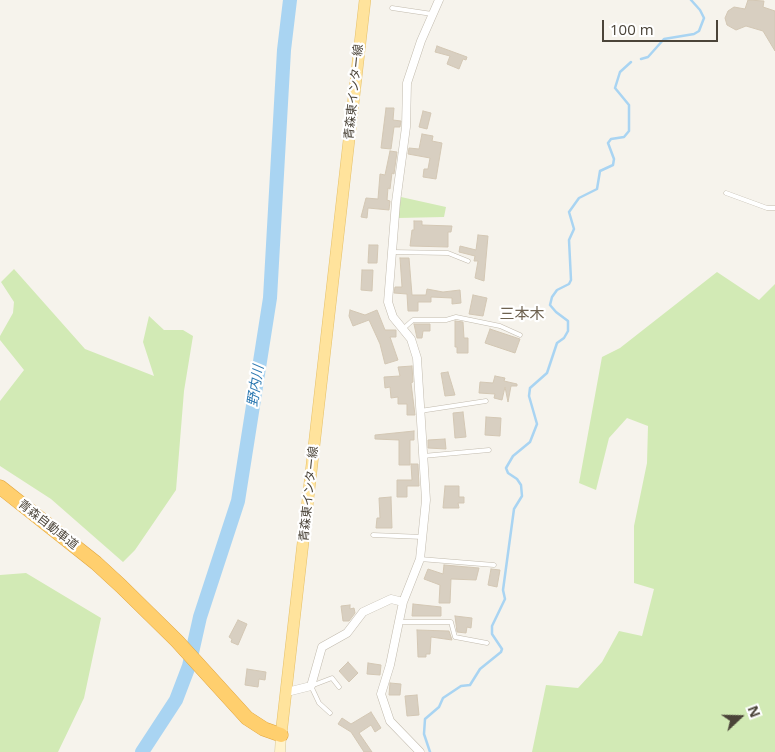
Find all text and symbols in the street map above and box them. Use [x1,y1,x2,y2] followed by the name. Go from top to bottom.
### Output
[605,10,721,42] scale bar
[610,19,654,39] text: 100 m
[342,44,366,140] street label: 青森東インター線
[500,306,544,324] district label: 三本木
[244,364,268,408] water label: 野内川
[297,446,321,542] street label: 青森東インター線
[15,497,81,553] street label: 青森自動車道
[715,692,765,742] north arrow
[744,703,765,720] text: N

